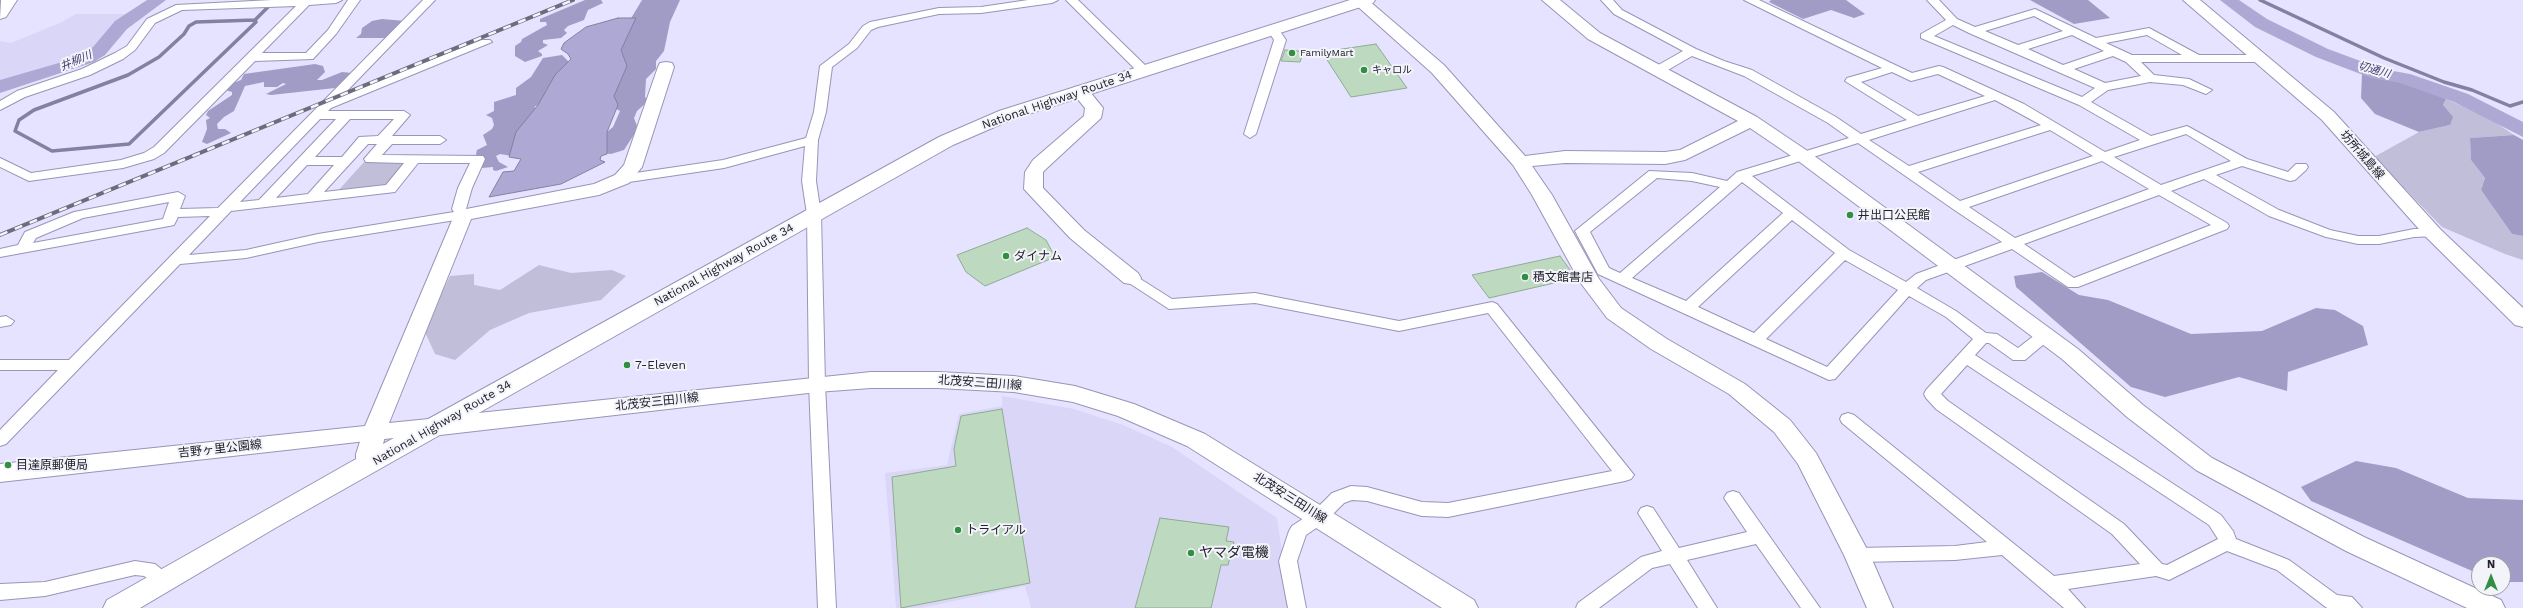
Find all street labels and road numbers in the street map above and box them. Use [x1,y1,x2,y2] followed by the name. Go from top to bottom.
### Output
[980,68,1134,132] street label: National Highway Route 34
[2337,128,2387,182] street label: 坊所城島線
[652,220,796,310] street label: National Highway Route 34
[938,373,1022,393] street label: 北茂安三田川線
[370,377,514,469] street label: National Highway Route 34
[614,390,700,414] street label: 北茂安三田川線
[177,437,263,461] street label: 吉野ヶ里公園線
[1251,470,1329,526] street label: 北茂安三田川線

